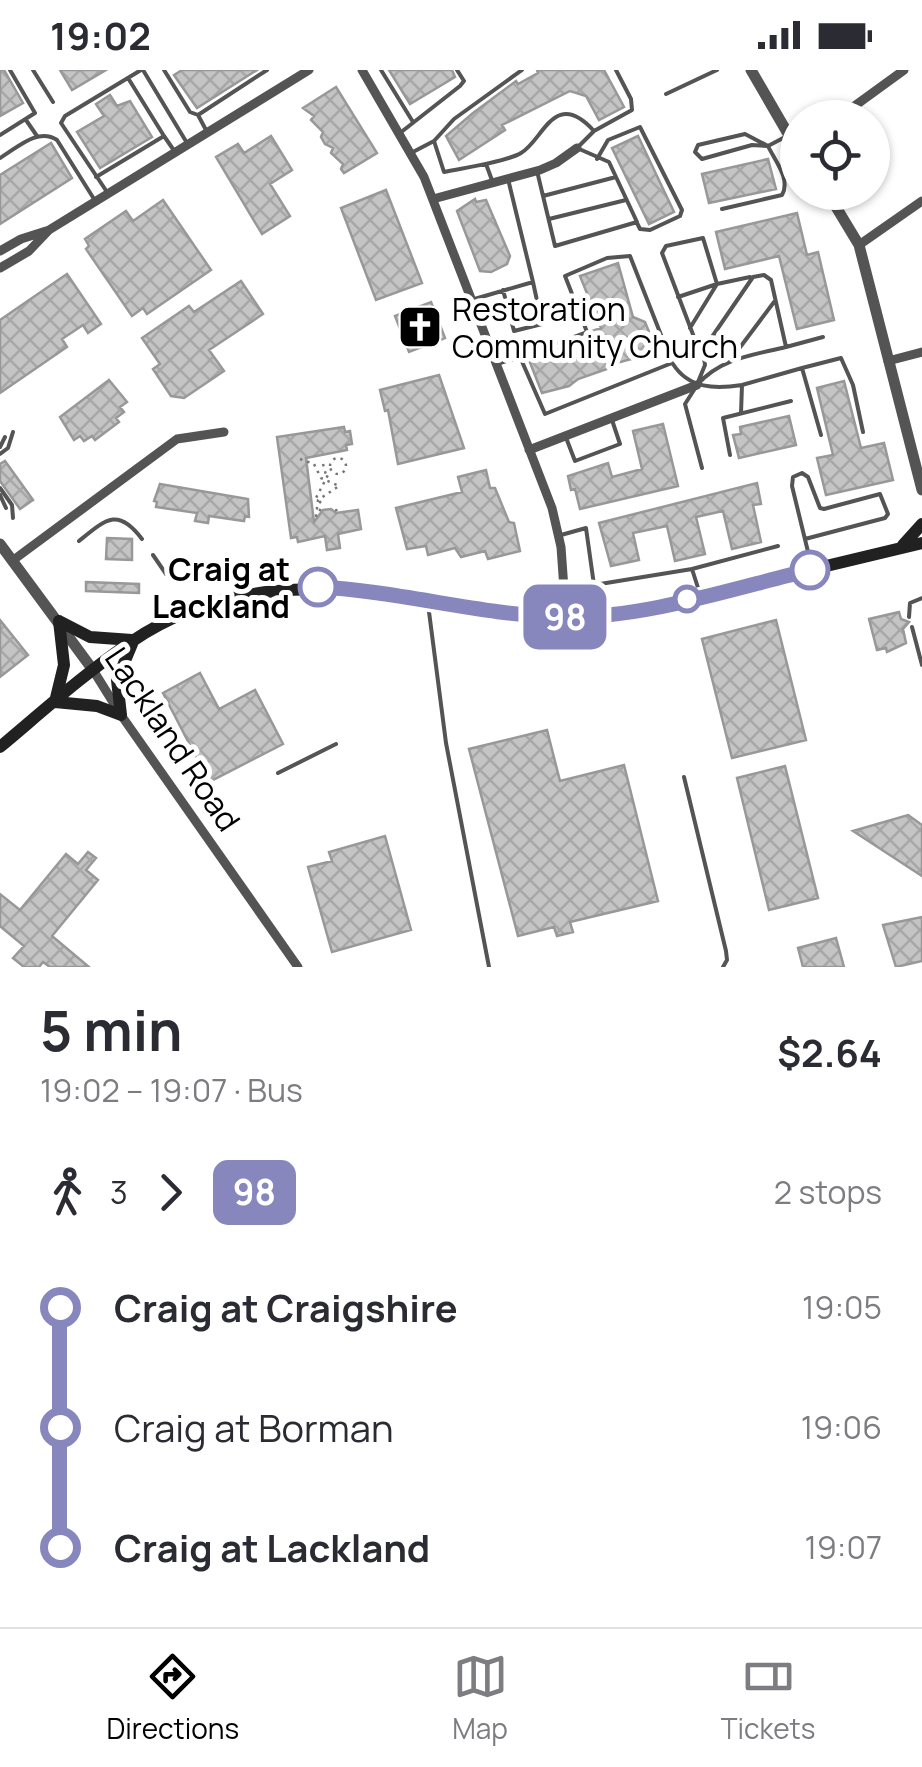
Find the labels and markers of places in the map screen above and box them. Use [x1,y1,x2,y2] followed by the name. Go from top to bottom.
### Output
[452,287,738,368] place label: Restoration Community Church
[397,304,443,350] church icon: Restoration Community Church
[152,547,290,628] place label: Craig at Lackland
[791,551,829,589] unlabelled marker
[299,568,337,606] marker: Craig at Lackland
[674,586,700,612] unlabelled marker

